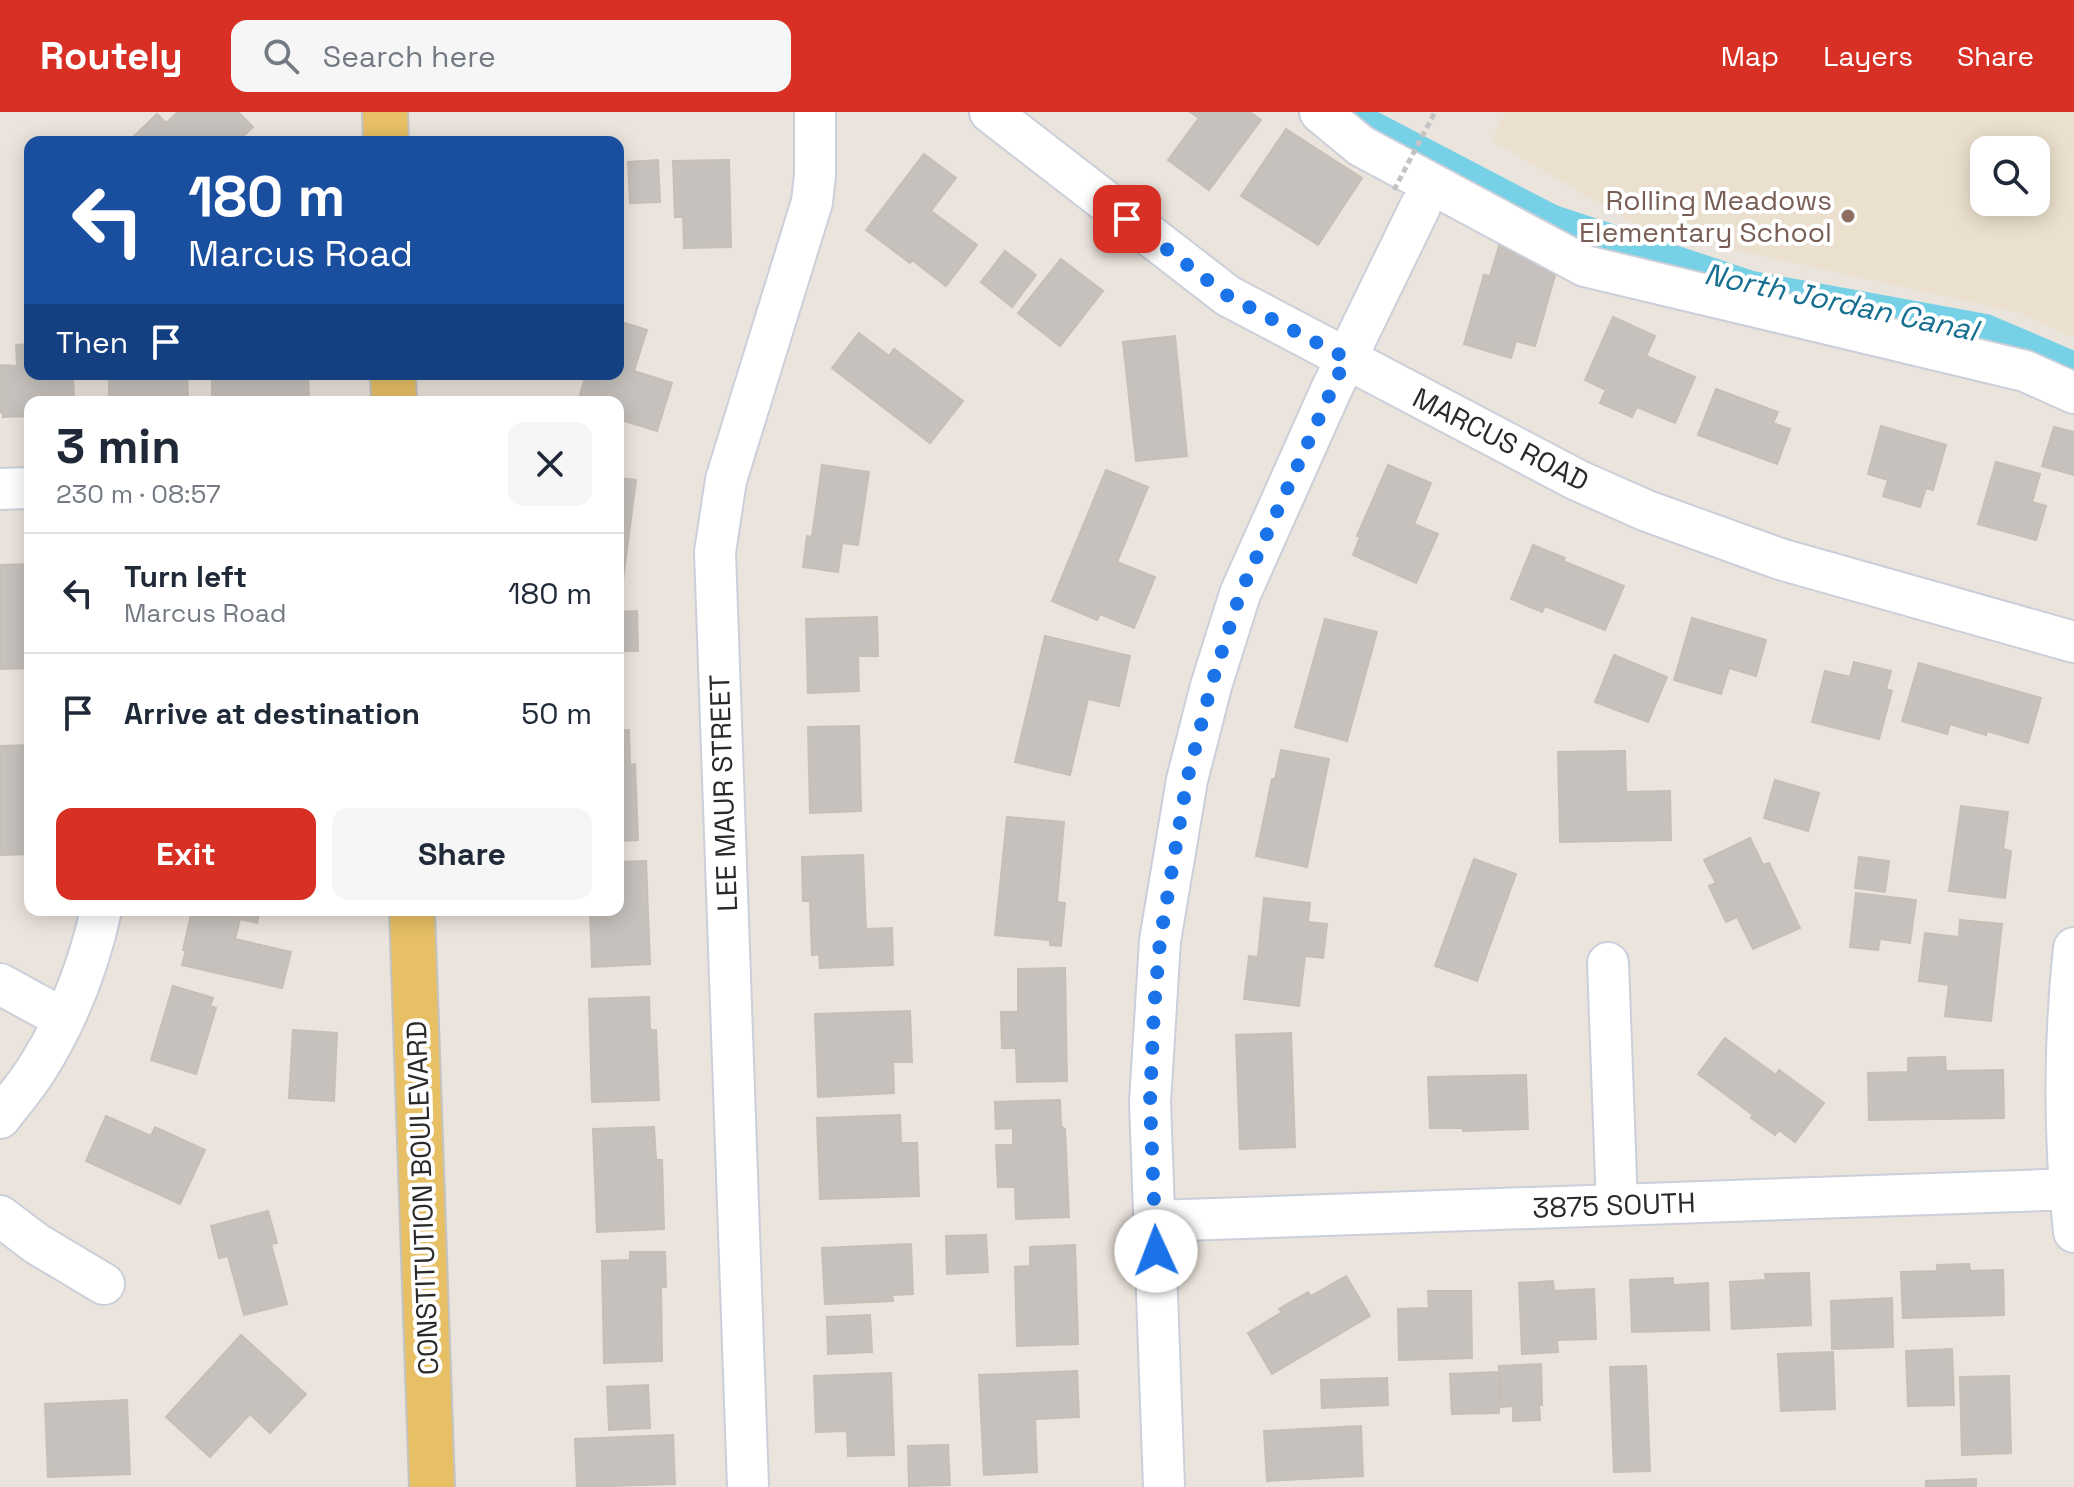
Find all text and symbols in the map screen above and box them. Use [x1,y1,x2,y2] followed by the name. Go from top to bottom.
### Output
[231,20,791,92] search box
[40,32,183,80] text: Routely
[259,34,303,78] icon: search
[323,37,496,76] text: Search here
[1721,38,1779,74] text: Map
[1823,38,1913,74] text: Layers
[1957,38,2034,74] text: Share
[1970,136,2050,216] map controls
[1970,136,2050,216] button: search
[188,161,345,232] text: 180 m
[56,168,160,272] icon: left
[1579,182,1832,250] place label: Rolling Meadows Elementary School
[1093,185,1161,253] pin
[1105,197,1149,241] icon: arrive
[1839,207,1857,225] marker: Rolling Meadows Elementary School
[188,231,413,277] text: Marcus Road
[1701,254,1985,351] water label: North Jordan Canal
[144,320,188,364] icon: arrive
[56,323,128,362] text: Then
[1407,379,1595,499] street label: MARCUS ROAD
[56,416,181,477] text: 3 min
[508,422,592,506] button: close
[56,477,221,511] text: 230 m · 08:57
[124,557,247,596] text: Turn left
[56,571,100,615] icon: left
[508,574,592,613] text: 180 m
[124,596,286,630] text: Marcus Road
[701,674,745,912] street label: LEE MAUR STREET
[56,691,100,735] icon: arrive
[124,694,420,733] text: Arrive at destination
[521,694,592,733] text: 50 m
[56,808,316,900] button: Exit
[332,808,592,900] button: Share
[398,1020,446,1376] street label: CONSTITUTION BOULEVARD
[1532,1184,1696,1226] street label: 3875 SOUTH
[1114,1209,1198,1293] position arrow

